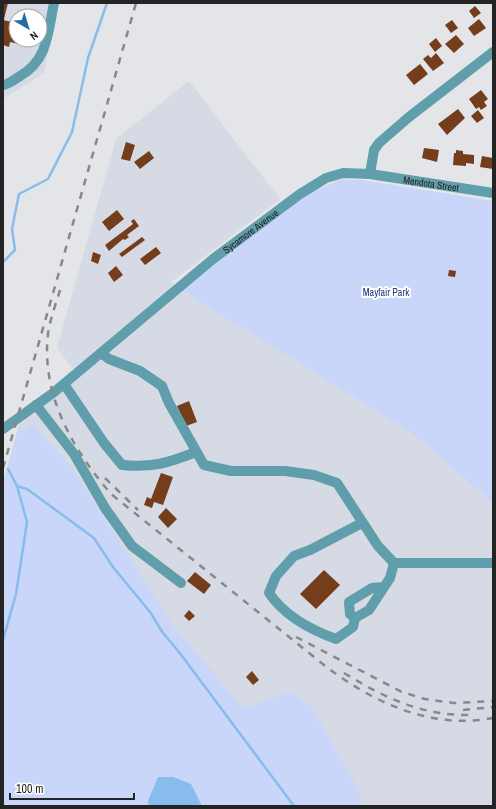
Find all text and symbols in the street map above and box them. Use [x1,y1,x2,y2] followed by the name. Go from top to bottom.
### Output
[8,8,48,48] north arrow
[27,28,41,43] text: N
[402,173,460,195] street label: Mendota Street
[220,206,282,257] street label: Sycamore Avenue
[363,286,410,299] park label: Mayfair Park
[10,775,134,801] scale bar
[16,781,43,797] text: 100 m

